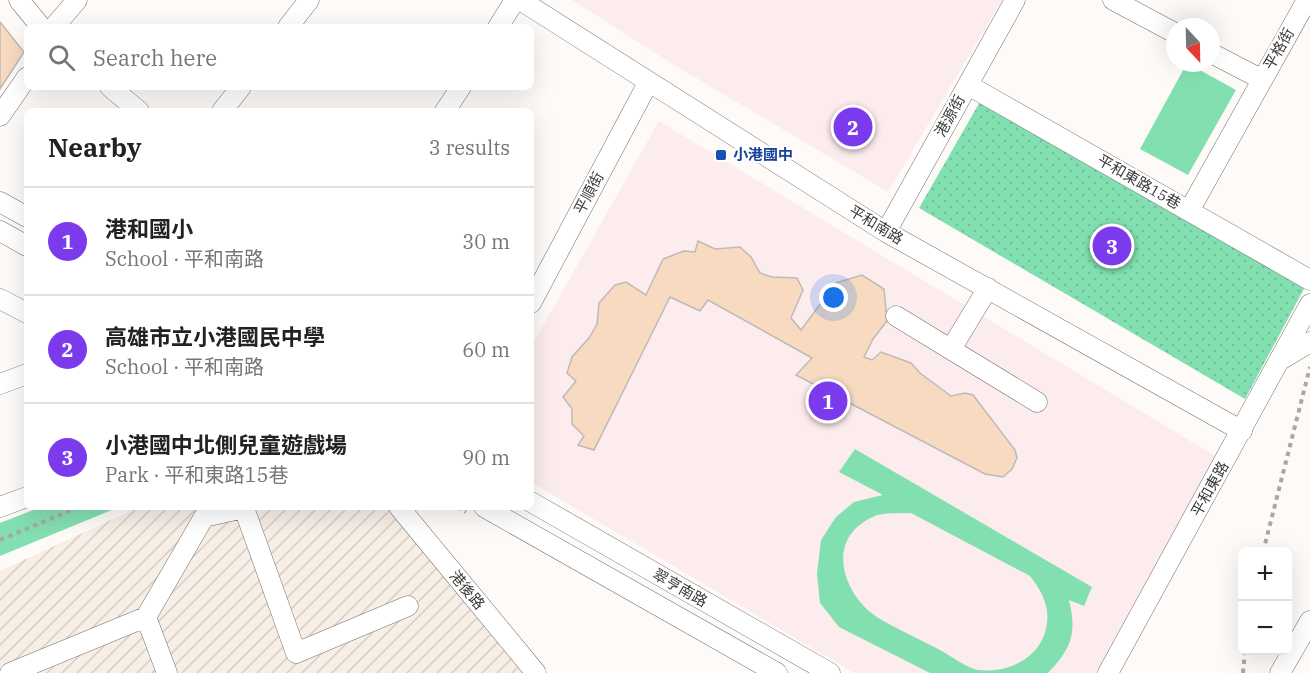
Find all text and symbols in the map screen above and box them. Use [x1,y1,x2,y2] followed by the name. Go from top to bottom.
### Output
[1166,18,1220,72] north arrow
[24,24,534,90] search box
[1259,25,1298,73] street label: 平格街
[45,41,78,74] icon: search
[93,43,217,72] text: Search here
[930,91,969,140] street label: 港源街
[834,104,872,150] pin: 2
[48,130,142,164] text: Nearby
[429,134,510,161] text: 3 results
[733,145,793,164] place label: 小港國中
[714,148,728,162] marker: 小港國中
[1094,150,1184,213] street label: 平和東路15巷
[570,168,608,217] street label: 平順街
[846,201,907,248] street label: 平和南路
[105,214,193,243] text: 港和國小
[1092,224,1132,268] pin: 3
[62,228,74,255] text: 1
[462,228,510,255] text: 30 m
[105,245,264,272] text: School · 平和南路
[819,283,848,312] your location
[105,322,325,351] text: 高雄市立小港國民中學
[62,336,74,363] text: 2
[462,336,510,363] text: 60 m
[105,353,264,380] text: School · 平和南路
[808,378,848,424] pin: 1
[105,430,347,459] text: 小港國中北側兒童遊戲場
[62,444,74,471] text: 3
[462,444,510,471] text: 90 m
[1187,458,1232,520] street label: 平和東路
[105,461,288,488] text: Park · 平和東路15巷
[1238,547,1292,655] map controls
[1238,547,1292,601] button: +
[650,564,711,611] street label: 翠亨南路
[446,566,489,613] street label: 港後路
[1238,601,1292,655] button: −

